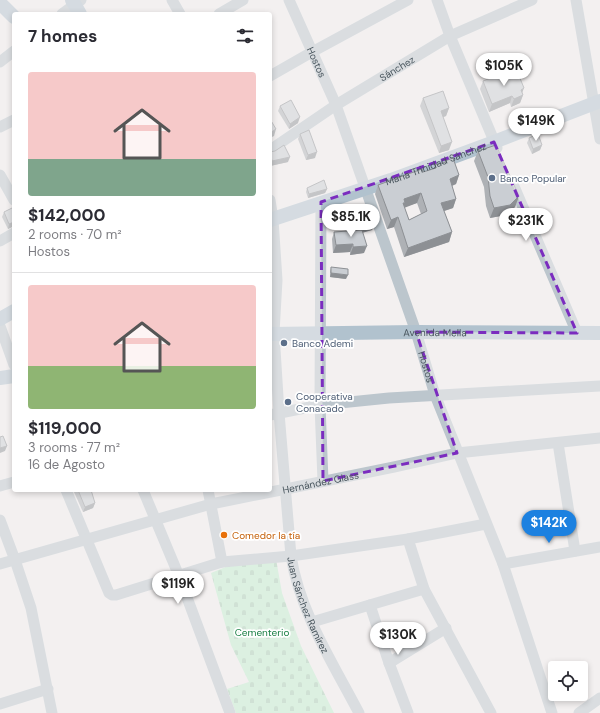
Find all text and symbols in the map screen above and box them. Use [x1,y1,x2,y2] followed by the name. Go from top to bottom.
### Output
[28,25,97,47] text: 7 homes
[234,25,256,47] icon: filters
[304,45,329,79] street label: Hostos
[377,52,417,84] street label: Sánchez
[476,53,532,87] pin: $105K
[485,57,523,74] text: $105K
[106,98,178,170] icon: home
[508,108,564,142] pin: $149K
[517,112,555,129] text: $149K
[383,139,488,188] street label: María Trinidad Sánchez
[500,172,567,185] place label: Banco Popular
[487,173,497,183] marker: Banco Popular
[28,204,105,226] text: $142,000
[318,204,384,238] pin: $85.1K
[331,208,371,225] text: $85.1K
[498,208,554,242] pin: $231K
[508,212,544,229] text: $231K
[28,226,122,243] text: 2 rooms · 70 m²
[28,243,70,260] text: Hostos
[106,311,178,383] icon: home
[403,325,467,339] street label: Avenida Mella
[292,337,353,350] place label: Banco Ademi
[279,338,289,348] marker: Banco Ademi
[416,349,437,384] street label: Hostos
[296,390,353,415] place label: Cooperativa Conacado
[283,397,293,407] marker: Cooperativa Conacado
[28,417,102,439] text: $119,000
[28,439,120,456] text: 3 rooms · 77 m²
[28,456,105,473] text: 16 de Agosto
[281,468,360,496] street label: Hernández Glass
[521,510,577,544] pin: $142K
[530,514,568,531] text: $142K
[232,529,300,542] place label: Comedor la tía
[219,530,229,540] marker: Comedor la tía
[285,556,332,656] street label: Juan Sánchez Ramírez
[150,571,206,605] pin: $119K
[161,575,195,592] text: $119K
[370,622,426,656] pin: $130K
[235,626,289,639] park label: Cementerio
[379,626,417,643] text: $130K
[548,661,588,701] map controls
[548,661,588,701] button: locate

